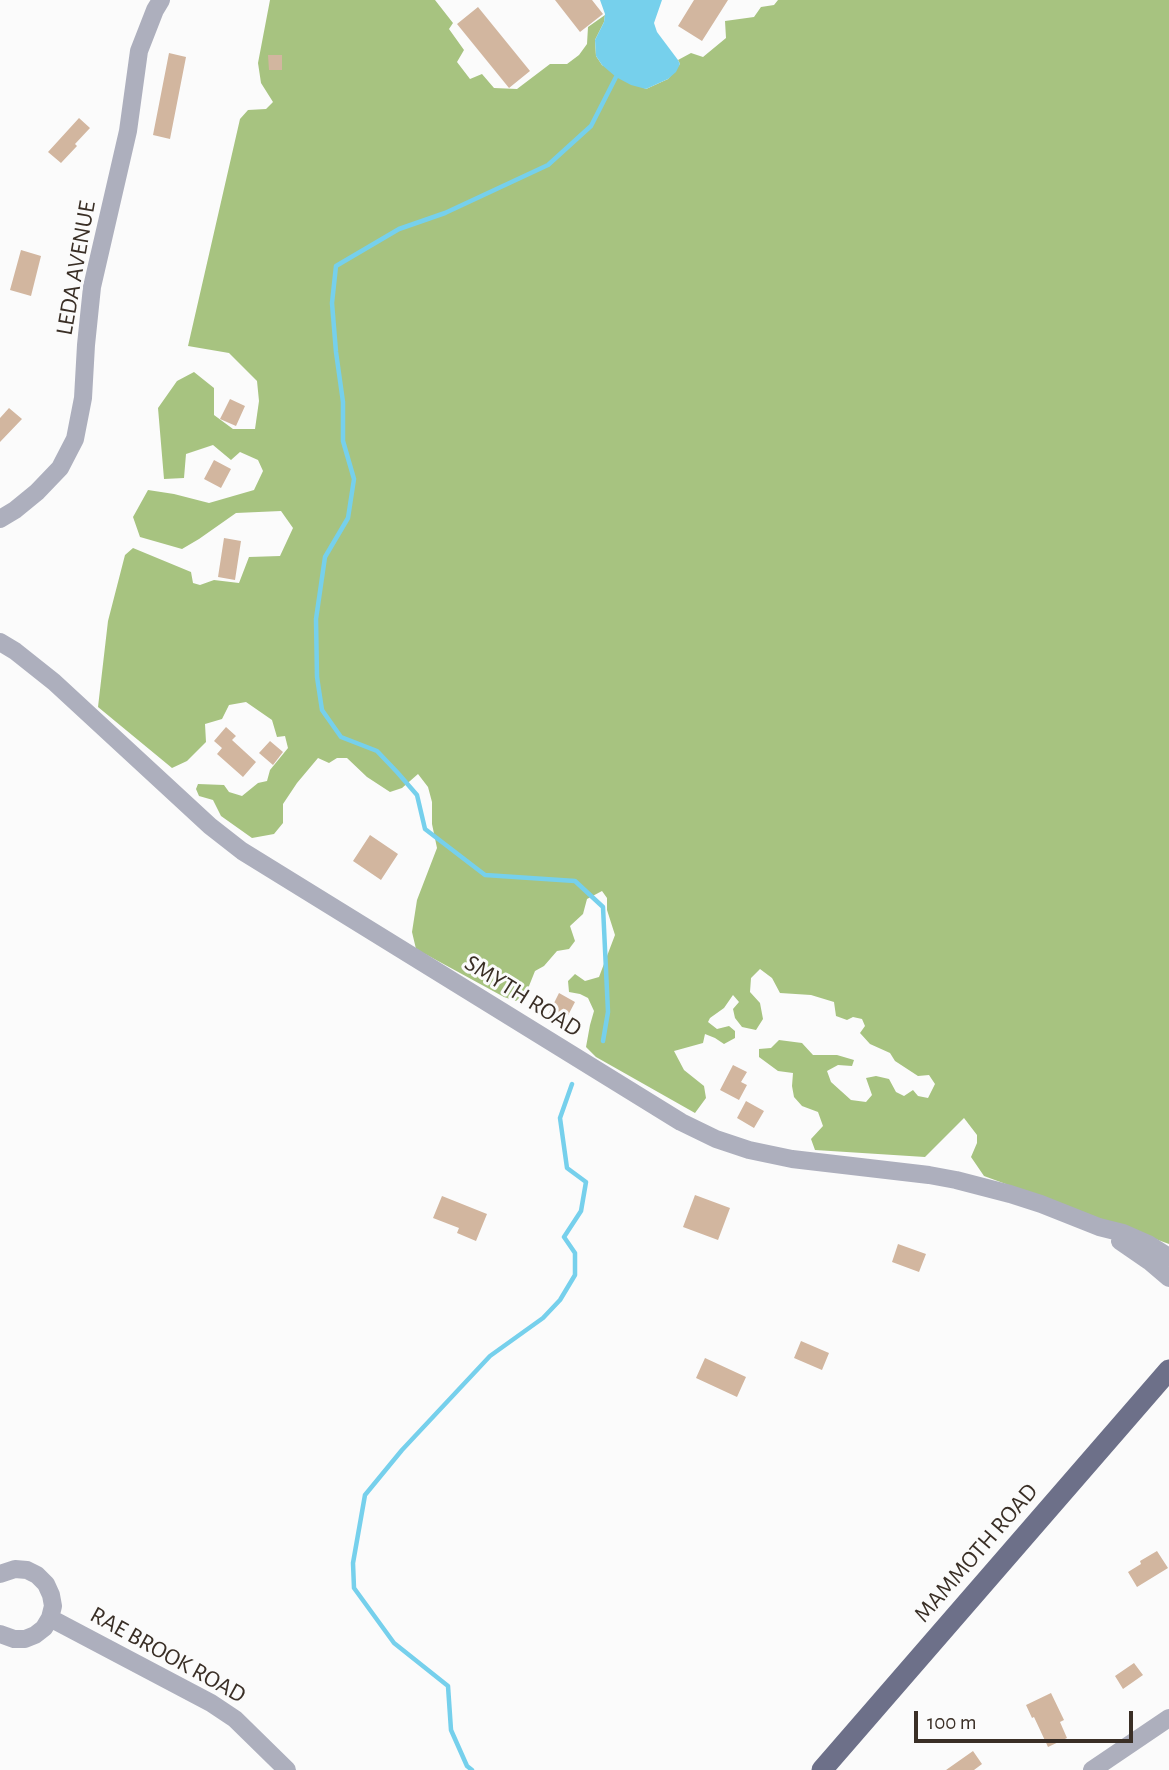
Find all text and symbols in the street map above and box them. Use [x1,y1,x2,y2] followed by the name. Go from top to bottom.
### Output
[50,199,102,337] street label: LEDA AVENUE
[459,949,587,1043] street label: SMYTH ROAD
[908,1478,1044,1628] street label: MAMMOTH ROAD
[85,1600,251,1710] street label: RAE BROOK ROAD
[917,1696,1136,1740] scale bar
[927,1712,977,1733] text: 100 m

